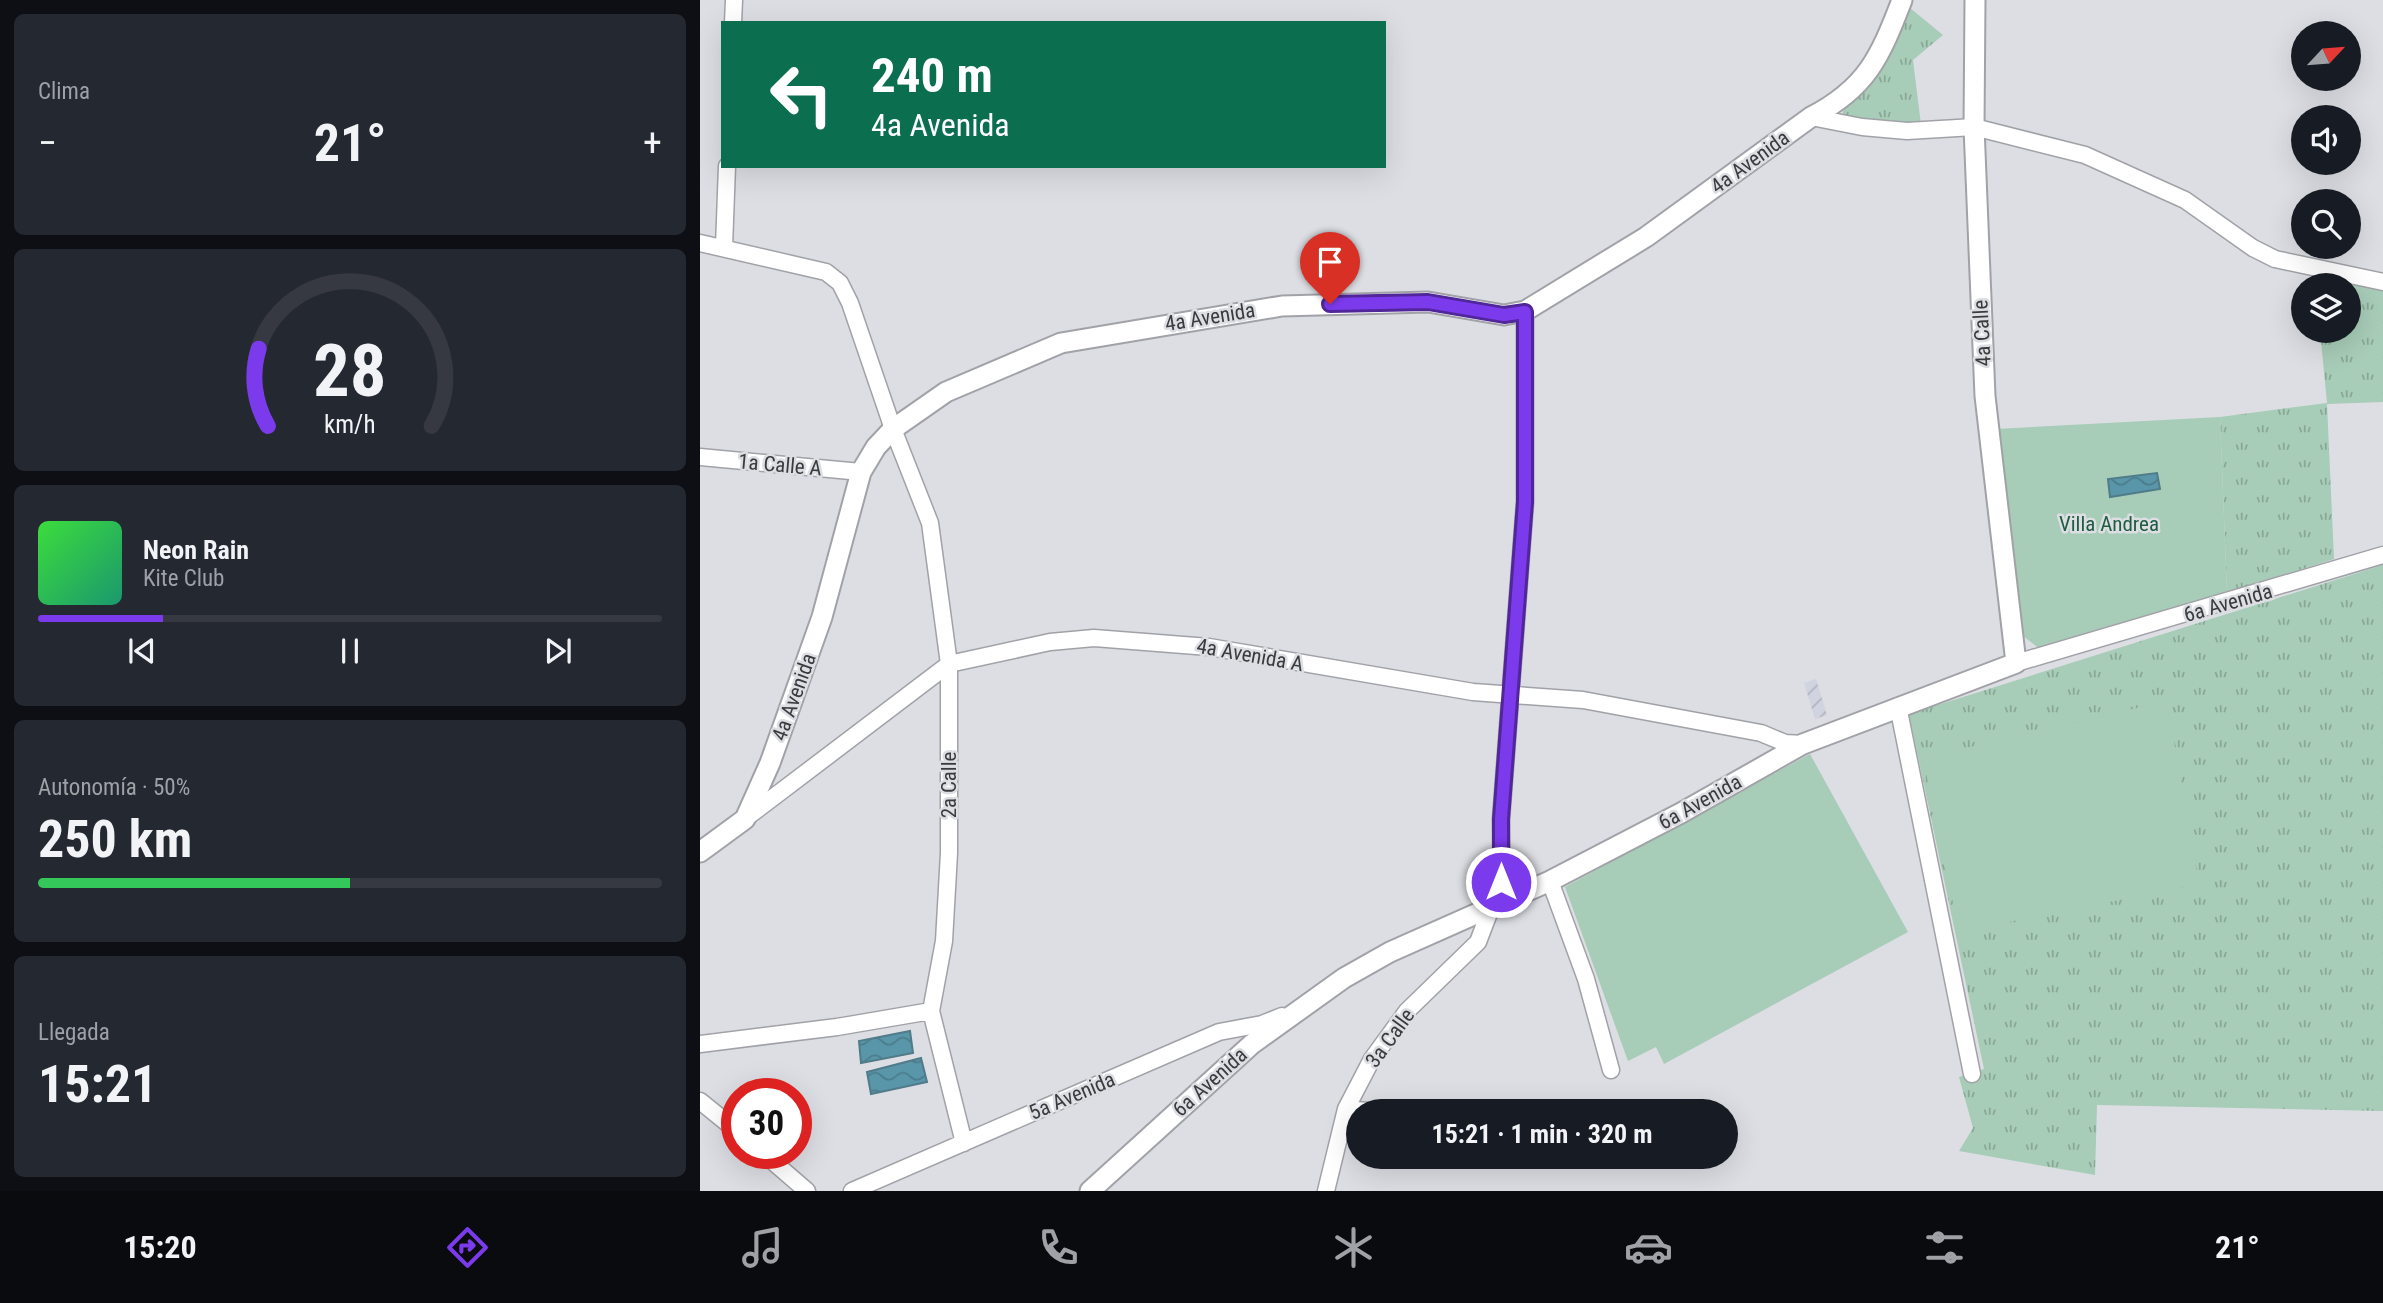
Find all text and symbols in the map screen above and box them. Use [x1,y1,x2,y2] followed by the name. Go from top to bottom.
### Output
[2291,21,2361,91] north arrow
[2291,21,2361,343] map controls
[871,47,993,104] text: 240 m
[756,49,847,140] icon: left
[38,78,90,105] text: Clima
[2291,105,2361,175] button: sound
[871,106,1010,144] text: 4a Avenida
[314,113,386,174] text: 21°
[38,121,57,165] text: −
[643,121,662,165] text: +
[1706,126,1794,198] street label: 4a Avenida
[2291,189,2361,259] button: search
[1300,232,1360,304] pin
[1311,243,1349,281] icon: arrive
[2291,273,2361,343] button: layers
[1163,298,1257,336] street label: 4a Avenida
[1968,299,1996,367] street label: 4a Calle
[313,329,387,415] text: 28
[324,410,376,439] text: km/h
[737,449,823,481] street label: 1a Calle A
[2059,512,2159,536] park label: Villa Andrea
[143,535,249,565] text: Neon Rain
[143,565,224,592] text: Kite Club
[2181,579,2275,627] street label: 6a Avenida
[123,632,161,670] icon: previous
[331,632,369,670] icon: pause
[539,632,577,670] icon: next
[1195,634,1305,676] street label: 4a Avenida A
[767,650,821,744] street label: 4a Avenida
[937,752,961,818] street label: 2a Calle
[1654,769,1746,835] street label: 6a Avenida
[38,774,190,801] text: Autonomía · 50%
[38,809,192,870] text: 250 km
[1464,845,1538,919] position arrow
[1361,1004,1419,1072] street label: 3a Calle
[38,1019,110,1046] text: Llegada
[1168,1043,1252,1121] street label: 6a Avenida
[38,1054,157,1115] text: 15:21
[1025,1067,1119,1125] street label: 5a Avenida
[721,1078,812,1169] speed limit sign: 30
[1432,1119,1652,1149] text: 15:21 · 1 min · 320 m
[443,1223,492,1272] icon: directions
[738,1223,787,1272] icon: music
[1034,1223,1083,1272] icon: phone
[1329,1223,1378,1272] icon: climate
[1624,1223,1673,1272] icon: car
[1920,1223,1969,1272] icon: filters
[123,1228,197,1266] text: 15:20
[2215,1228,2260,1266] text: 21°

